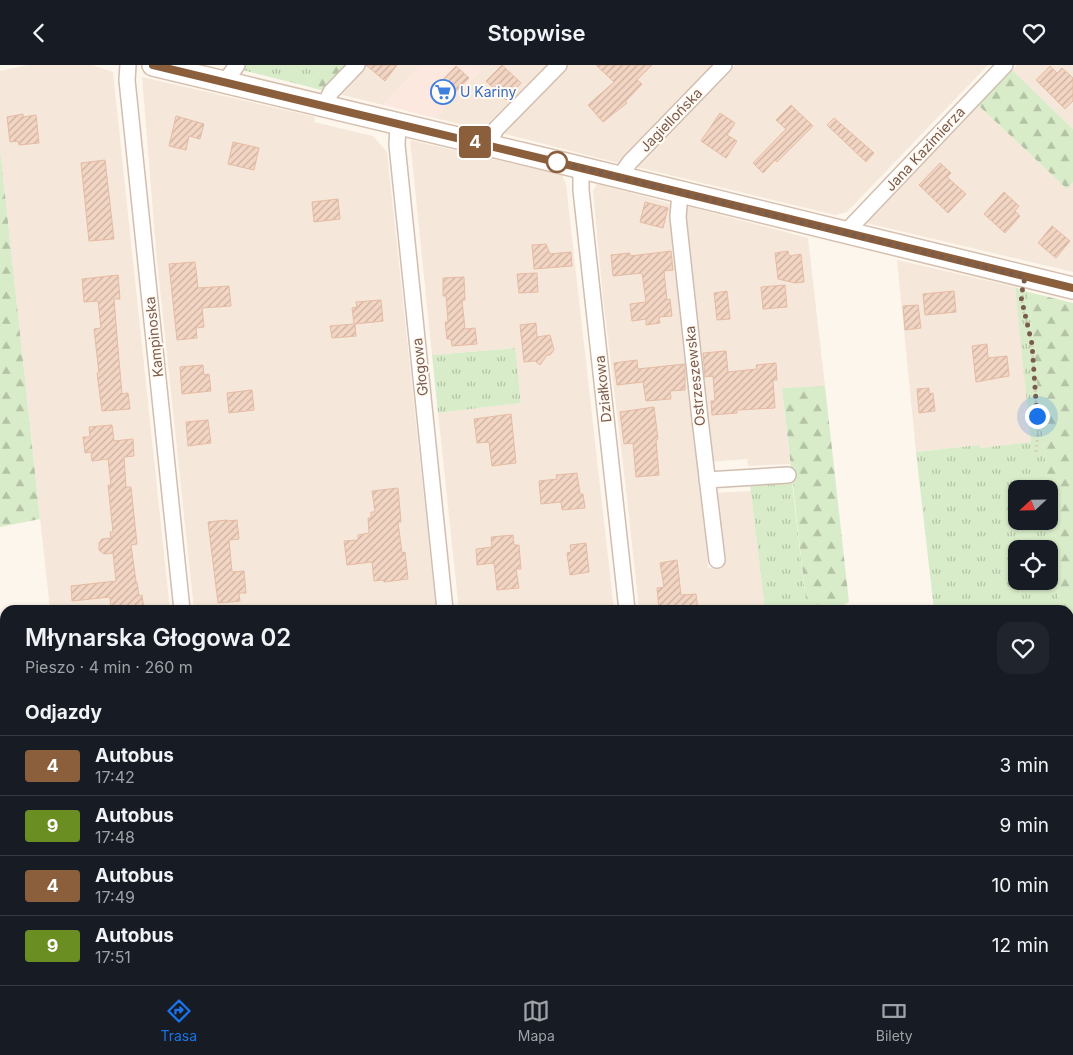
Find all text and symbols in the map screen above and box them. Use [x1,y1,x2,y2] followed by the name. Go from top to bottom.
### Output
[25,19,53,47] icon: back
[1020,19,1048,47] icon: heart
[488,20,585,46] text: Stopwise
[430,79,456,105] supermarket icon: U Kariny
[460,83,517,100] place label: U Kariny
[636,84,705,155] street label: Jagiellońska
[881,103,968,194] street label: Jana Kazimierza
[459,126,491,158] line badge: 4
[469,131,481,152] text: 4
[546,151,568,173] unlabelled marker
[141,296,166,378] street label: Kampinoska
[681,325,708,427] street label: Ostrzeszewska
[408,337,431,397] street label: Głogowa
[591,355,614,423] street label: Działkowa
[1025,404,1050,429] your location
[1008,480,1058,530] north arrow
[1008,480,1058,590] map controls
[1008,540,1058,590] button: locate
[997,622,1049,674] button: heart
[25,623,291,652] text: Młynarska Głogowa 02
[25,657,193,677] text: Pieszo · 4 min · 260 m
[25,701,102,724] text: Odjazdy
[95,744,174,767] text: Autobus
[999,754,1049,777] text: 3 min
[46,755,59,776] text: 4
[95,767,135,787] text: 17:42
[95,804,174,827] text: Autobus
[999,814,1049,837] text: 9 min
[47,815,58,836] text: 9
[95,827,135,847] text: 17:48
[95,864,174,887] text: Autobus
[991,874,1049,897] text: 10 min
[46,875,59,896] text: 4
[95,887,135,907] text: 17:49
[95,924,174,947] text: Autobus
[992,934,1049,957] text: 12 min
[47,935,58,956] text: 9
[95,947,131,967] text: 17:51
[160,997,197,1044] tab: Trasa
[518,997,555,1044] tab: Mapa
[876,997,913,1044] tab: Bilety

